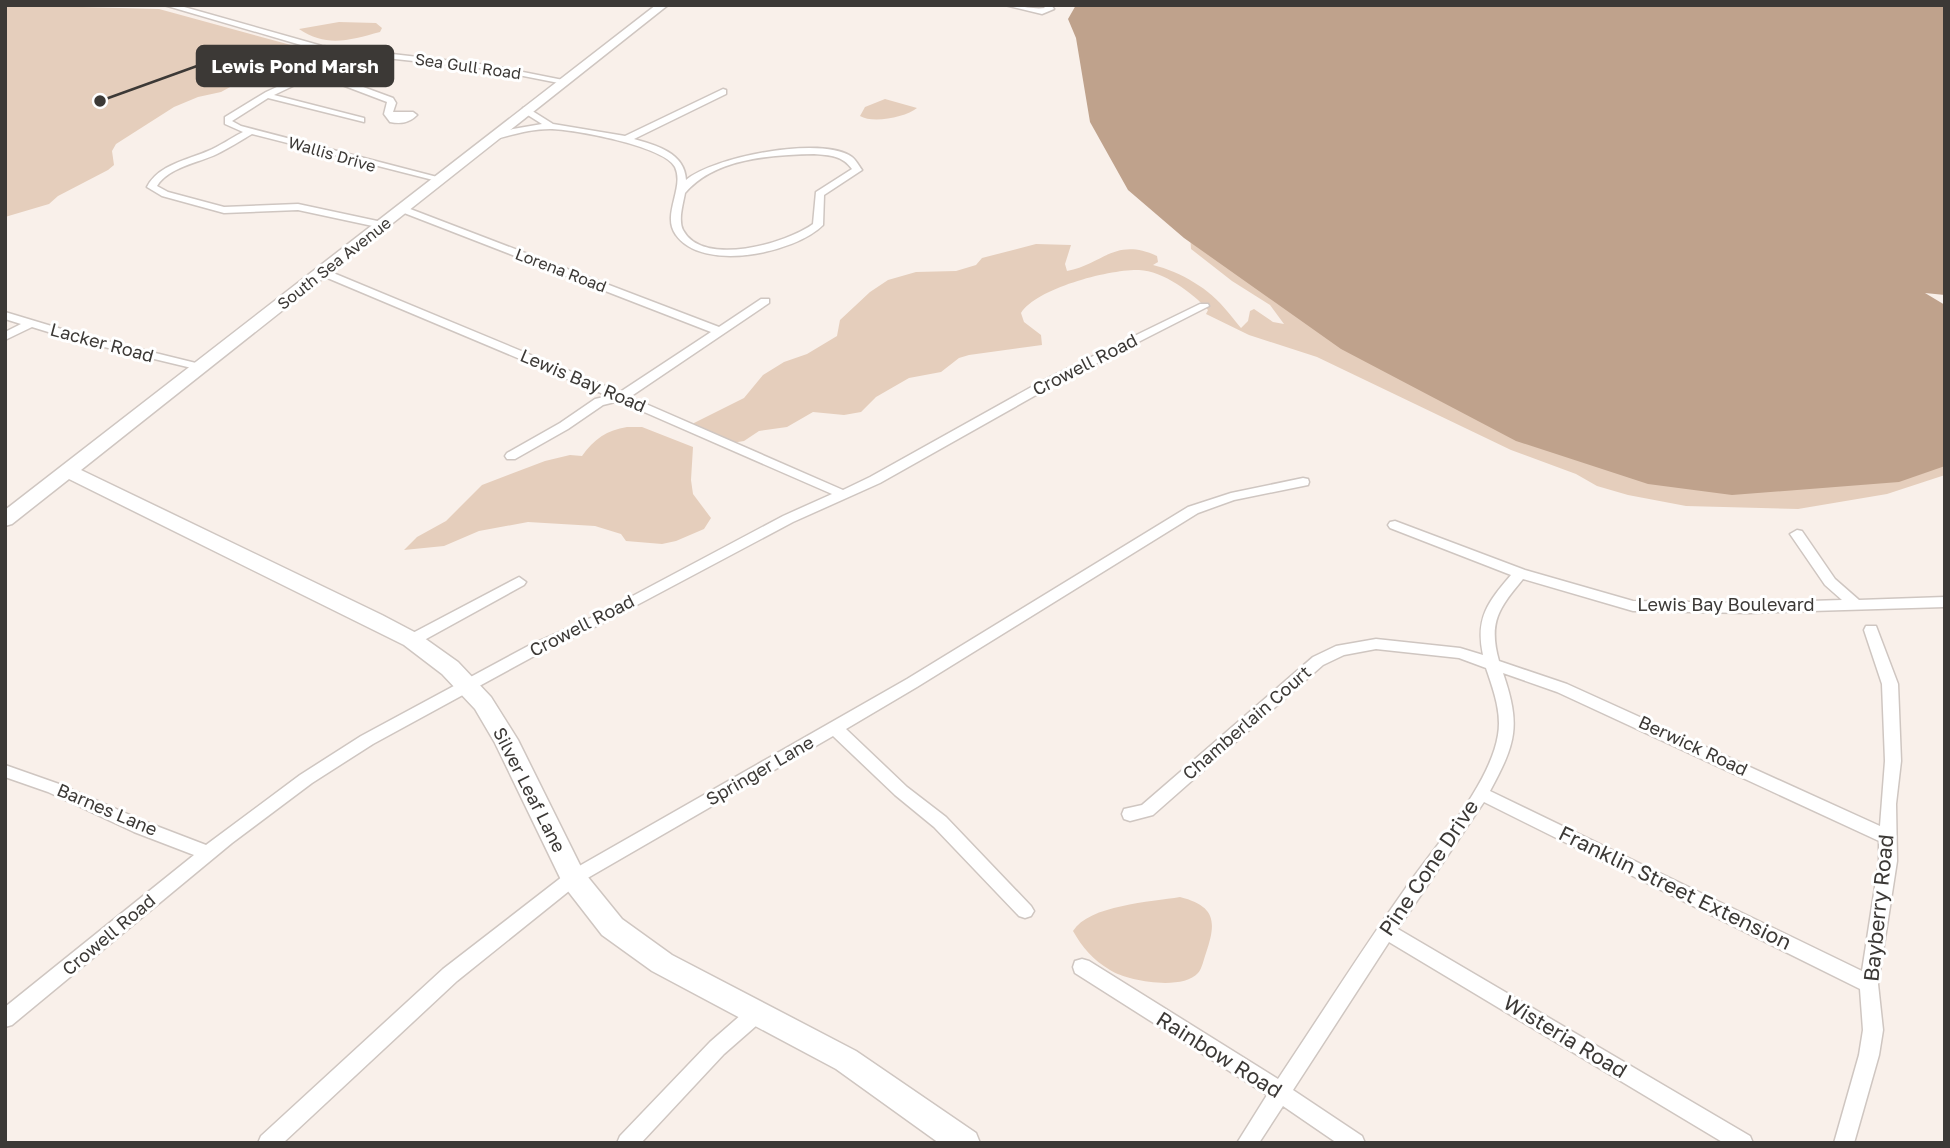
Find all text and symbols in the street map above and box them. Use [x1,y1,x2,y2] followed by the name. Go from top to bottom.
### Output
[197,46,393,86] callout: Lewis Pond Marsh
[414,49,522,83] street label: Sea Gull Road
[211,54,379,77] text: Lewis Pond Marsh
[286,132,378,176] street label: Wallis Drive
[273,212,395,314] street label: South Sea Avenue
[513,243,609,297] street label: Lorena Road
[48,318,156,366] street label: Lacker Road
[1028,328,1141,400] street label: Crowell Road
[517,344,650,416] street label: Lewis Bay Road
[525,589,638,661] street label: Crowell Road
[1637,593,1815,615] street label: Lewis Bay Boulevard
[1178,661,1315,784] street label: Chamberlain Court
[1635,710,1751,780] street label: Berwick Road
[489,723,571,856] street label: Silver Leaf Lane
[702,730,817,810] street label: Springer Lane
[54,778,161,840] street label: Barnes Lane
[1373,794,1483,941] street label: Pine Cone Drive
[1555,819,1796,955] street label: Franklin Street Extension
[1857,833,1899,983] street label: Bayberry Road
[57,889,159,980] street label: Crowell Road
[1499,989,1632,1083] street label: Wisteria Road
[1152,1005,1287,1103] street label: Rainbow Road

